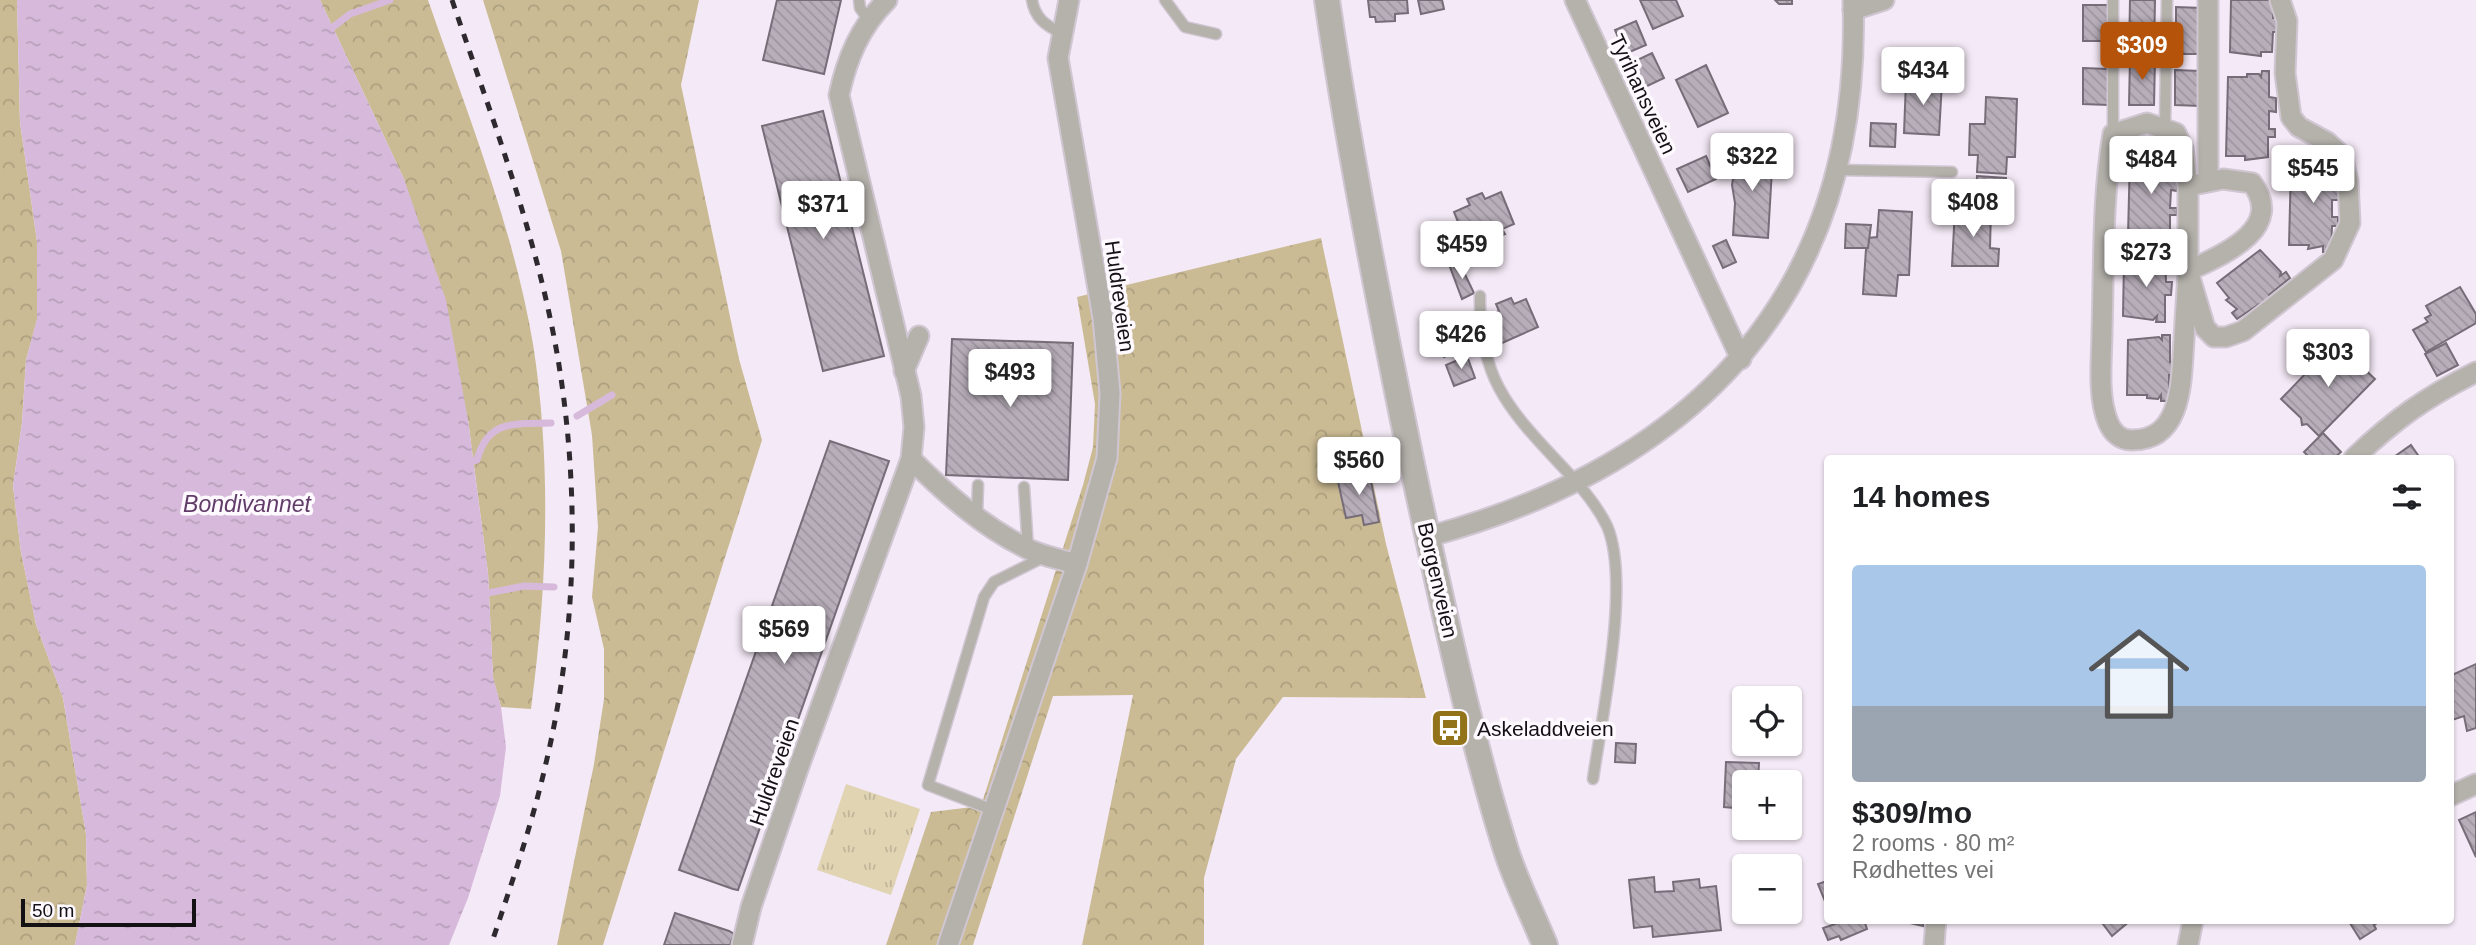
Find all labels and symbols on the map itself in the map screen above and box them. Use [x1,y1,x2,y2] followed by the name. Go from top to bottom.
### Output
[2101,22,2183,82] pin: $309
[1605,30,1681,158] street label: Tyrihansveien
[1882,48,1964,107] pin: $434
[1711,134,1793,193] pin: $322
[2110,136,2192,196] pin: $484
[2272,146,2354,205] pin: $545
[1932,180,2014,239] pin: $408
[782,182,864,241] pin: $371
[1421,222,1503,281] pin: $459
[2105,230,2187,289] pin: $273
[1101,239,1139,353] street label: Huldreveien
[1420,312,1502,371] pin: $426
[2287,330,2369,389] pin: $303
[969,350,1051,409] pin: $493
[1318,438,1400,497] pin: $560
[183,491,313,517] water label: Bondivannet
[1414,520,1462,640] street label: Borgenveien
[743,606,825,666] pin: $569
[1429,707,1471,749] bus stop icon: Askeladdveien
[745,715,803,829] street label: Huldreveien
[1477,717,1614,740] place label: Askeladdveien
[21,896,196,928] scale bar

